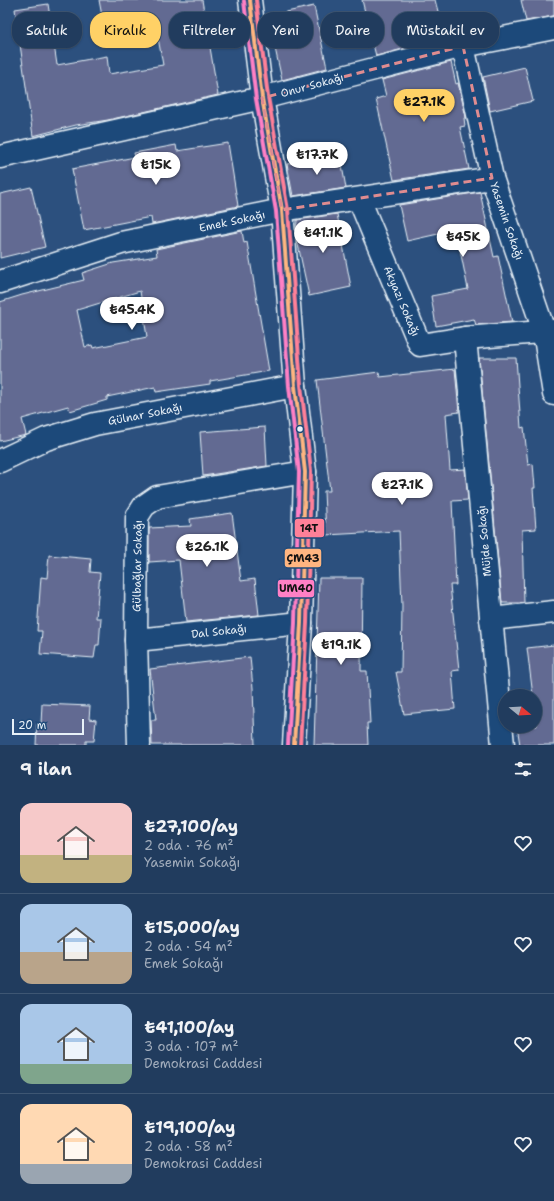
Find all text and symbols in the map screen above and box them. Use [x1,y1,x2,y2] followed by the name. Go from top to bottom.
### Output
[12,12,82,48] chip: Satılık
[90,12,161,48] chip: Kiralık
[169,12,250,48] chip: Filtreler
[258,12,313,48] chip: Yeni
[321,12,384,48] chip: Daire
[392,12,499,48] chip: Müstakil ev
[279,70,345,101] street label: Onur Sokağı
[391,89,457,123] pin: ₺27.1K
[403,93,445,110] text: ₺27.1K
[284,142,350,176] pin: ₺17.7K
[296,146,338,163] text: ₺17.7K
[132,152,180,186] pin: ₺15K
[140,156,172,173] text: ₺15K
[486,180,527,262] street label: Yasemin Sokağı
[198,207,267,236] street label: Emek Sokağı
[290,220,356,254] pin: ₺41.1K
[303,224,343,241] text: ₺41.1K
[439,224,487,258] pin: ₺45K
[446,228,480,245] text: ₺45K
[380,264,423,339] street label: Akyazı Sokağı
[99,297,165,331] pin: ₺45.4K
[109,301,155,318] text: ₺45.4K
[107,400,184,429] street label: Gülnar Sokağı
[295,424,305,434] unlabelled marker
[369,472,435,506] pin: ₺27.1K
[381,476,423,493] text: ₺27.1K
[474,505,495,577] street label: Müjde Sokağı
[294,518,325,538] line badge: 14T
[129,520,146,612] street label: Gülbağlar Sokağı
[300,521,318,536] text: 14T
[174,534,240,568] pin: ₺26.1K
[185,538,229,555] text: ₺26.1K
[284,548,322,568] line badge: ÇM43
[287,551,320,566] text: ÇM43
[277,579,315,598] line badge: UM40
[279,581,313,596] text: UM40
[190,621,248,642] street label: Dal Sokağı
[308,632,374,666] pin: ₺19.1K
[321,636,361,653] text: ₺19.1K
[498,689,542,733] north arrow
[498,689,542,733] map controls
[12,717,84,736] scale bar
[18,718,46,733] text: 20 m
[20,758,72,780] text: 9 ilan
[512,758,534,780] icon: filters
[144,815,238,837] text: ₺27,100/ay
[52,819,100,867] icon: home
[512,832,534,854] icon: heart
[144,837,234,854] text: 2 oda · 76 m²
[144,854,240,871] text: Yasemin Sokağı
[144,916,240,938] text: ₺15,000/ay
[52,920,100,968] icon: home
[512,933,534,955] icon: heart
[144,938,233,955] text: 2 oda · 54 m²
[144,955,223,972] text: Emek Sokağı
[144,1016,234,1038] text: ₺41,100/ay
[52,1020,100,1068] icon: home
[512,1033,534,1055] icon: heart
[144,1038,238,1055] text: 3 oda · 107 m²
[144,1055,262,1072] text: Demokrasi Caddesi
[144,1116,235,1138] text: ₺19,100/ay
[52,1120,100,1168] icon: home
[512,1133,534,1155] icon: heart
[144,1138,233,1155] text: 2 oda · 58 m²
[144,1155,262,1172] text: Demokrasi Caddesi

